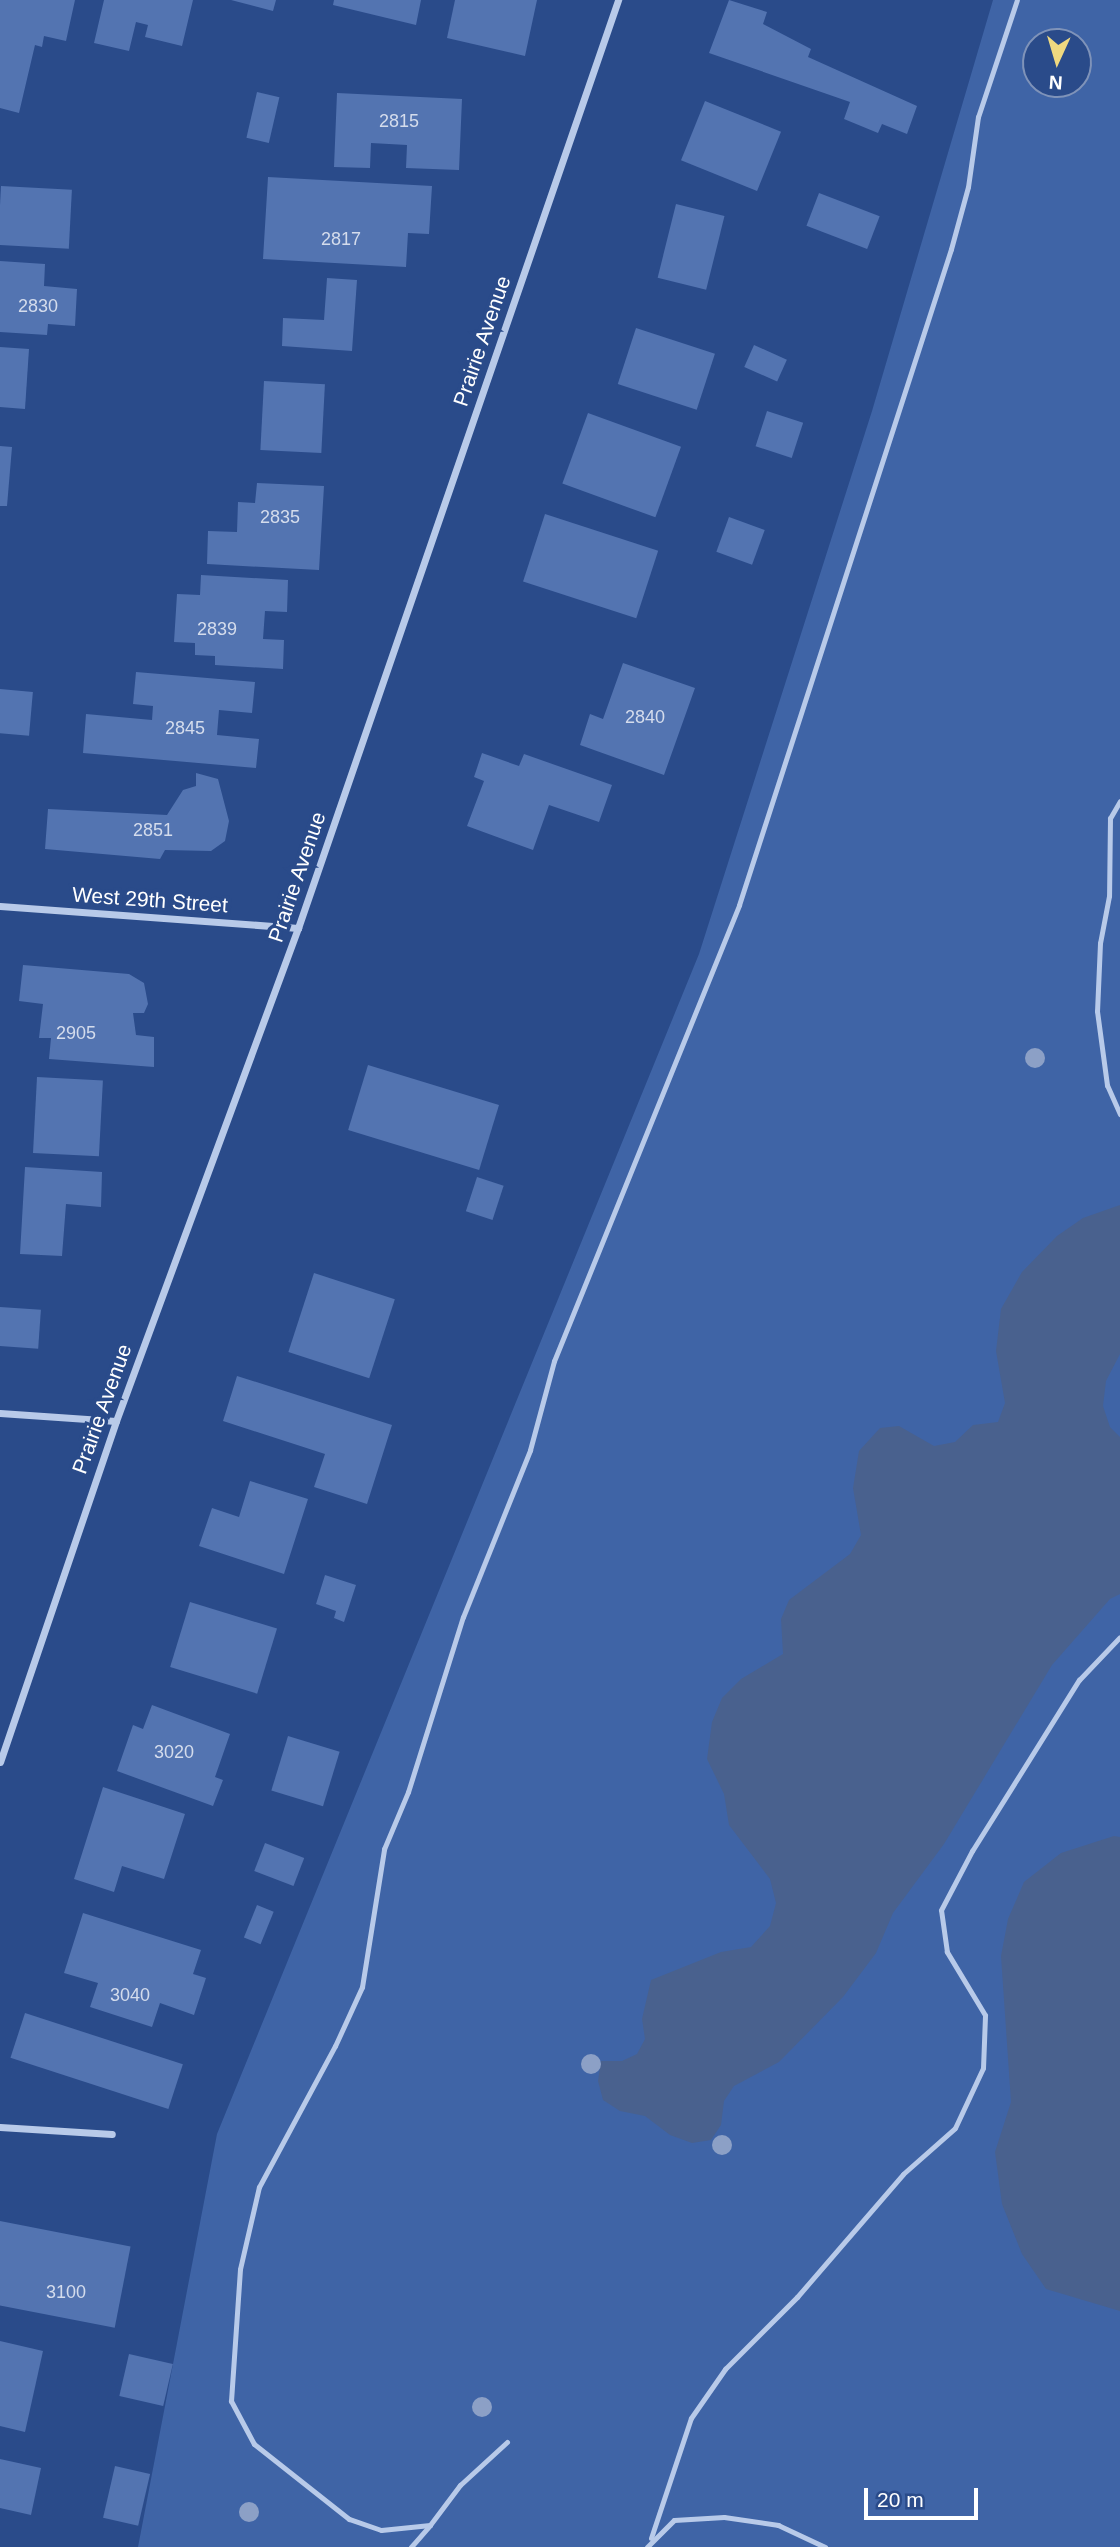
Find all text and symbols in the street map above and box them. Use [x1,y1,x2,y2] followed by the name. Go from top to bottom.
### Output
[1022,28,1092,98] north arrow
[1048,71,1063,93] text: N
[379,110,419,132] house number: 2815
[321,228,361,250] house number: 2817
[448,272,516,410] street label: Prairie Avenue
[18,295,58,317] house number: 2830
[260,506,300,528] house number: 2835
[197,618,237,640] house number: 2839
[625,706,665,728] house number: 2840
[165,717,205,739] house number: 2845
[263,808,331,946] street label: Prairie Avenue
[133,819,173,841] house number: 2851
[71,882,229,918] street label: West 29th Street
[56,1022,96,1044] house number: 2905
[67,1340,137,1478] street label: Prairie Avenue
[154,1741,194,1763] house number: 3020
[110,1984,150,2006] house number: 3040
[46,2281,86,2303] house number: 3100
[868,2474,982,2518] scale bar
[877,2488,924,2511] text: 20 m

